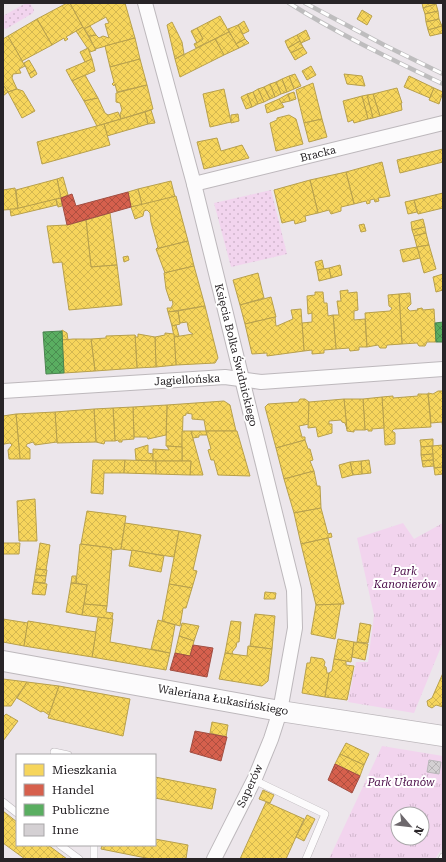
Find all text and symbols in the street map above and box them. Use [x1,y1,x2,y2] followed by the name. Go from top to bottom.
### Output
[299,143,337,165] street label: Bracka
[212,282,261,428] street label: Księcia Bolka Świdnickiego
[154,372,220,388] street label: Jagiellońska
[373,565,437,591] park label: Park Kanonierów
[157,682,290,718] street label: Waleriana Łukasińskiego
[16,754,156,846] legend
[234,762,266,810] street label: Saperów
[52,763,117,777] text: Mieszkania
[366,776,435,789] park label: Park Ułanów
[52,783,94,797] text: Handel
[52,803,110,817] text: Publiczne
[390,806,430,846] north arrow
[52,823,79,837] text: Inne
[410,824,426,838] text: N

